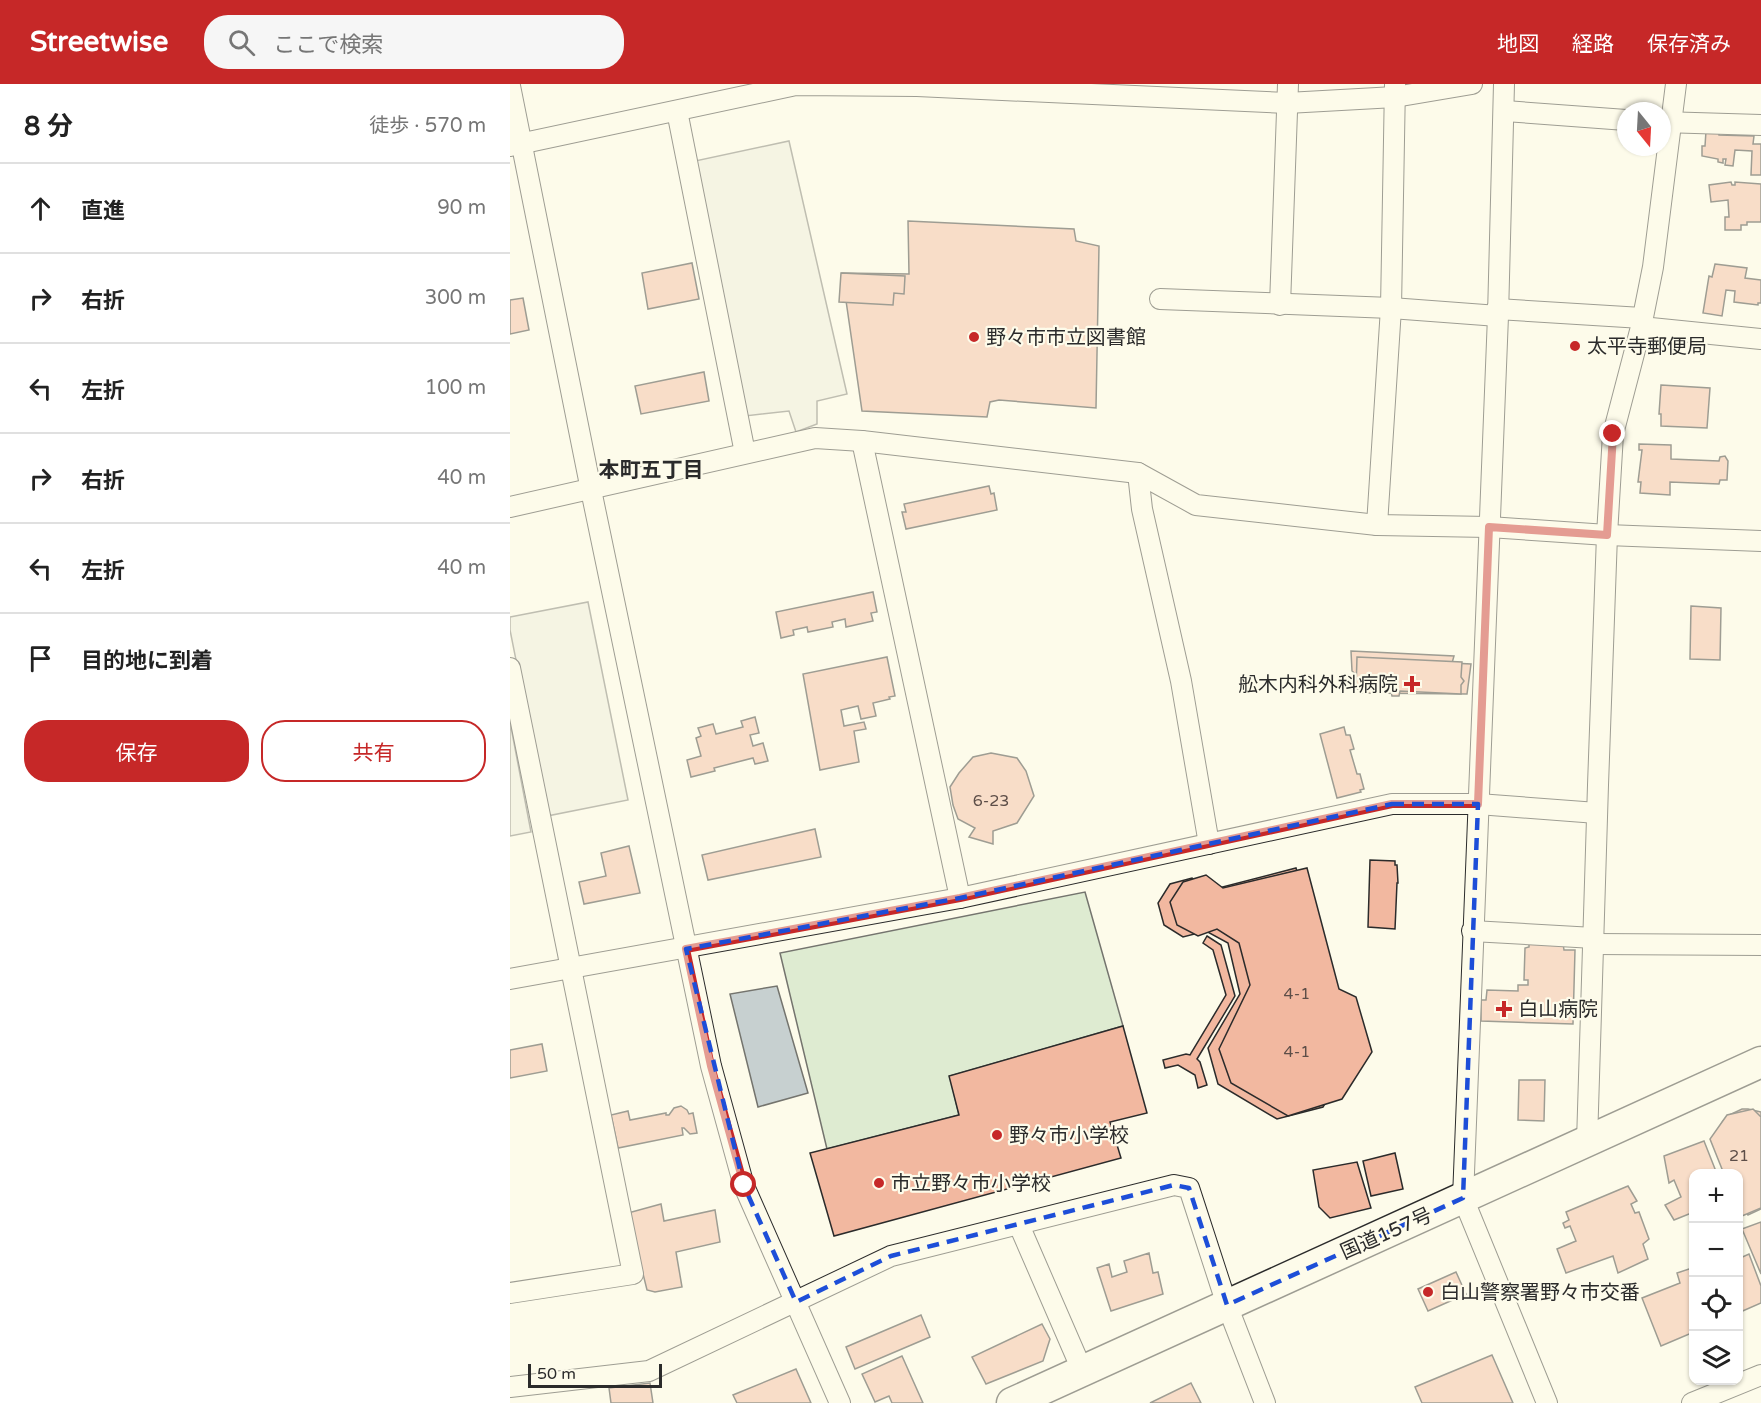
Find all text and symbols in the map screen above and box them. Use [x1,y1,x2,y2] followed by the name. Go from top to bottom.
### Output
[204,15,624,69] search box
[30,25,168,59] text: Streetwise
[225,26,258,59] icon: search
[273,32,383,58] text: ここで検索
[1497,32,1539,57] text: 地図
[1572,32,1614,57] text: 経路
[1647,32,1731,57] text: 保存済み
[1617,102,1671,156] north arrow
[24,111,73,142] text: 8 分
[369,114,486,138] text: 徒歩 · 570 m
[24,192,57,225] icon: ahead
[437,196,486,220] text: 90 m
[81,198,125,224] text: 直進
[24,282,57,315] icon: right
[425,286,486,310] text: 300 m
[81,288,125,314] text: 右折
[986,326,1146,350] place label: 野々市市立図書館
[967,330,981,344] marker: 野々市市立図書館
[1587,335,1707,359] place label: 太平寺郵便局
[1568,339,1582,353] marker: 太平寺郵便局
[24,372,57,405] icon: left
[425,376,486,400] text: 100 m
[81,378,125,404] text: 左折
[1599,420,1625,446] route end
[599,458,704,483] district label: 本町五丁目
[24,462,57,495] icon: right
[437,466,486,490] text: 40 m
[81,468,125,494] text: 右折
[24,552,57,585] icon: left
[437,556,486,580] text: 40 m
[81,558,125,584] text: 左折
[24,642,57,675] icon: arrive
[81,648,213,674] text: 目的地に到着
[1238,673,1398,697] place label: 舩木内科外科病院
[1403,675,1421,693] marker: 舩木内科外科病院
[24,720,249,782] button: 保存
[261,720,486,782] button: 共有
[973,791,1009,811] house number: 6-23
[1284,984,1310,1004] house number: 4-1
[1518,998,1598,1022] place label: 白山病院
[1495,1000,1513,1018] marker: 白山病院
[1284,1042,1310,1062] house number: 4-1
[1009,1124,1129,1148] place label: 野々市小学校
[990,1128,1004,1142] marker: 野々市小学校
[1729,1146,1749,1166] house number: 21
[1689,1169,1743,1385] map controls
[1689,1169,1743,1223] button: +
[730,1171,756,1197] route start
[891,1172,1051,1196] place label: 市立野々市小学校
[872,1176,886,1190] marker: 市立野々市小学校
[1337,1203,1436,1265] street label: 国道157号
[1689,1223,1743,1277] button: −
[1689,1277,1743,1331] button: locate
[1440,1281,1640,1305] place label: 白山警察署野々市交番
[1421,1285,1435,1299] marker: 白山警察署野々市交番
[1689,1331,1743,1385] button: layers
[528,1361,662,1388] scale bar
[537,1364,576,1384] text: 50 m

